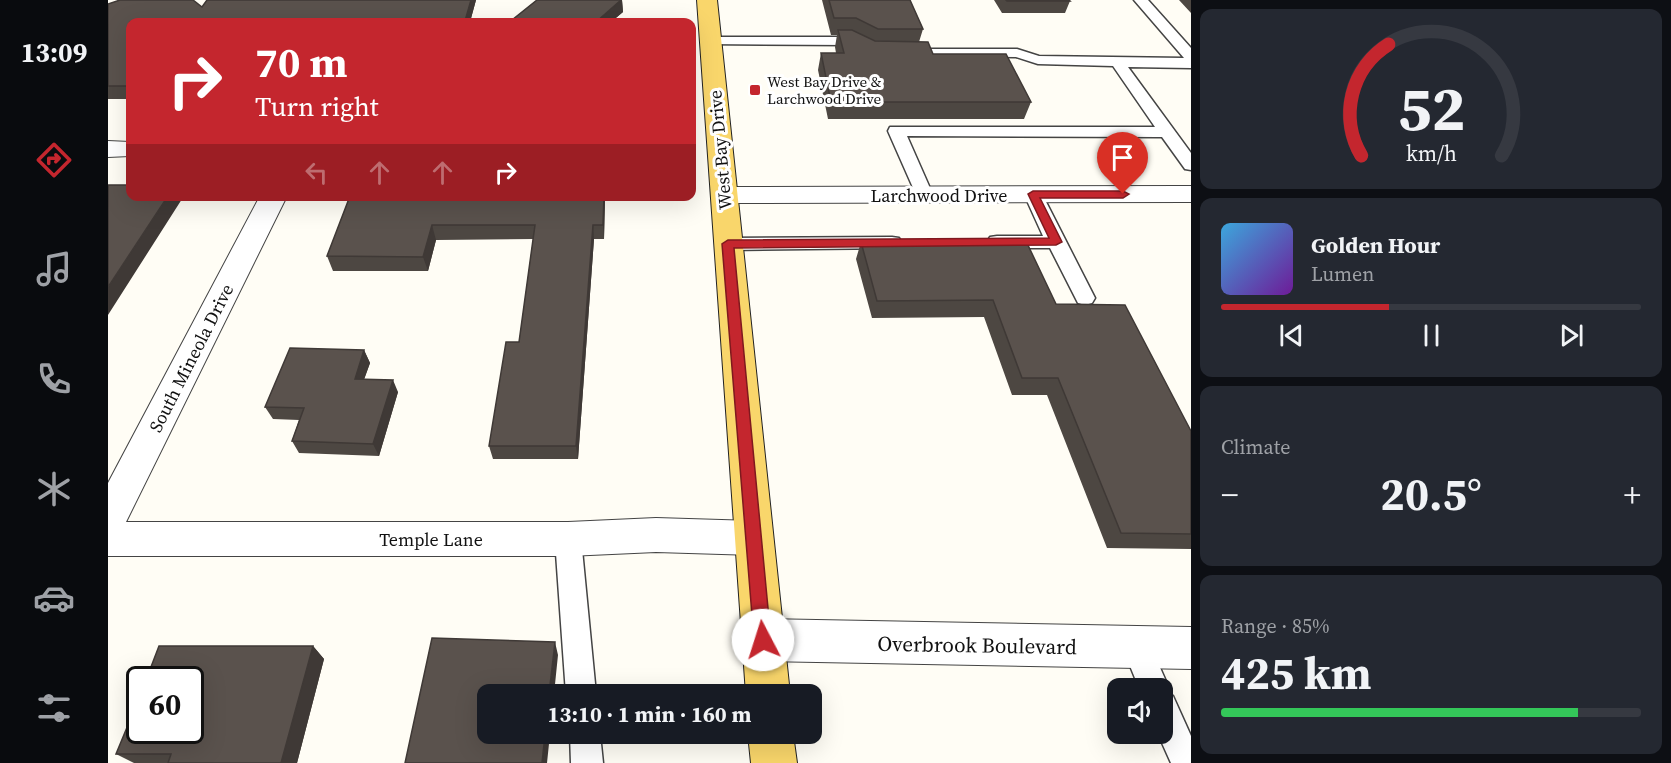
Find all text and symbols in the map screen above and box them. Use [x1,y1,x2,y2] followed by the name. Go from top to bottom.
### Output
[255,33,348,91] text: 70 m
[21,34,87,71] text: 13:09
[156,42,234,120] icon: right
[1397,65,1465,151] text: 52
[767,71,882,109] place label: West Bay Drive & Larchwood Drive
[748,83,762,97] marker: West Bay Drive & Larchwood Drive
[255,88,379,125] text: Turn right
[702,89,738,211] street label: West Bay Drive
[1097,132,1148,194] pin
[33,139,75,181] icon: directions
[1405,139,1457,168] text: km/h
[1106,141,1139,174] icon: arrive
[300,156,333,189] icon: left
[363,156,396,189] icon: ahead
[426,156,459,189] icon: ahead
[489,156,522,189] icon: right
[870,183,1008,208] street label: Larchwood Drive
[1311,230,1440,260] text: Golden Hour
[33,248,75,290] icon: music
[1311,260,1374,288] text: Lumen
[143,279,239,437] street label: South Mineola Drive
[1275,319,1308,352] icon: previous
[1415,319,1448,352] icon: pause
[1555,319,1588,352] icon: next
[33,358,75,400] icon: phone
[1221,433,1290,461] text: Climate
[1380,463,1482,525] text: 20.5°
[33,468,75,510] icon: climate
[1221,472,1239,517] text: −
[1624,472,1641,517] text: +
[379,527,483,552] street label: Temple Lane
[33,577,75,619] icon: car
[731,608,795,672] position arrow
[1221,612,1330,640] text: Range · 85%
[877,629,1077,661] street label: Overbrook Boulevard
[1221,642,1372,704] text: 425 km
[126,666,204,744] speed limit sign: 60
[1107,678,1173,744] map controls
[1107,678,1173,744] button: sound
[33,687,75,729] icon: filters
[548,699,751,729] text: 13:10 · 1 min · 160 m

